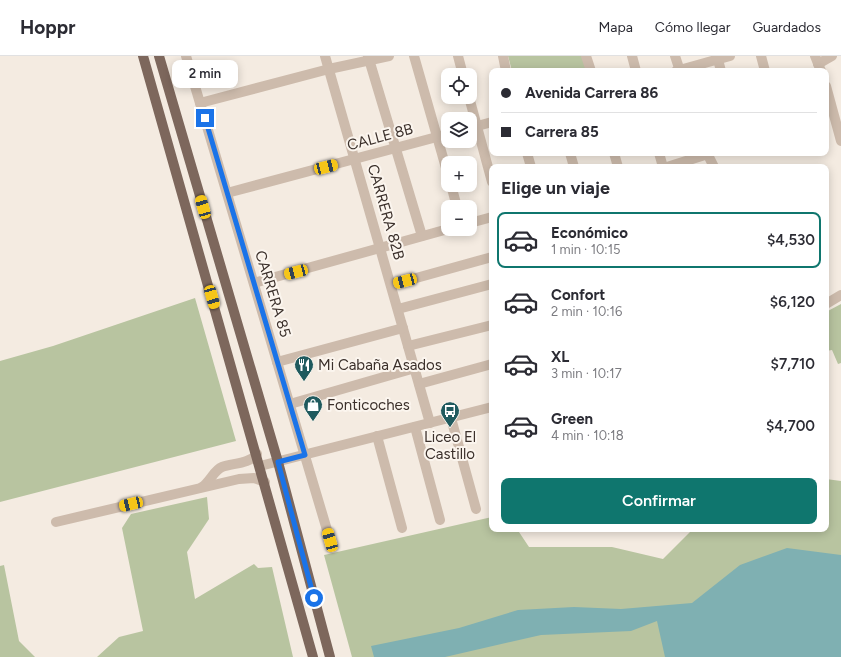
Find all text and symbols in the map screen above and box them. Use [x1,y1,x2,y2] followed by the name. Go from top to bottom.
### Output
[20,16,75,39] text: Hoppr
[598,19,633,36] text: Mapa
[655,19,730,36] text: Cómo llegar
[752,19,821,36] text: Guardados
[172,60,238,88] callout: 2 min
[189,66,221,81] text: 2 min
[441,68,477,236] map controls
[441,68,477,104] button: locate
[525,84,658,102] text: Avenida Carrera 86
[196,109,214,127] route end
[441,112,477,148] button: layers
[345,120,415,154] street label: CALLE 8B
[525,123,599,141] text: Carrera 85
[441,156,477,192] button: +
[313,158,339,176] car
[364,162,408,262] street label: CARRERA 82B
[501,177,610,199] text: Elige un viaje
[194,194,212,220] car
[441,200,477,236] button: −
[503,222,539,258] icon: car
[551,224,628,242] text: Económico
[767,231,815,249] text: $4,530
[551,242,620,257] text: 1 min · 10:15
[251,248,295,340] street label: CARRERA 85
[283,263,309,281] car
[392,272,418,290] car
[203,284,221,310] car
[503,284,539,320] icon: car
[551,286,605,304] text: Confort
[770,293,815,311] text: $6,120
[551,304,622,319] text: 2 min · 10:16
[503,346,539,382] icon: car
[551,348,569,366] text: XL
[293,354,315,382] restaurant icon: Mi Cabaña Asados
[771,355,815,373] text: $7,710
[318,356,442,374] place label: Mi Cabaña Asados
[551,366,622,381] text: 3 min · 10:17
[302,394,324,422] shop icon: Fonticoches
[327,396,410,414] place label: Fonticoches
[439,400,461,428] bus stop icon: Liceo El Castillo
[503,408,539,444] icon: car
[551,410,593,428] text: Green
[766,417,815,435] text: $4,700
[424,428,476,463] place label: Liceo El Castillo
[551,428,624,443] text: 4 min · 10:18
[501,478,817,524] button: Confirmar
[118,495,144,513] car
[321,527,339,553] car
[305,589,323,607] route start

